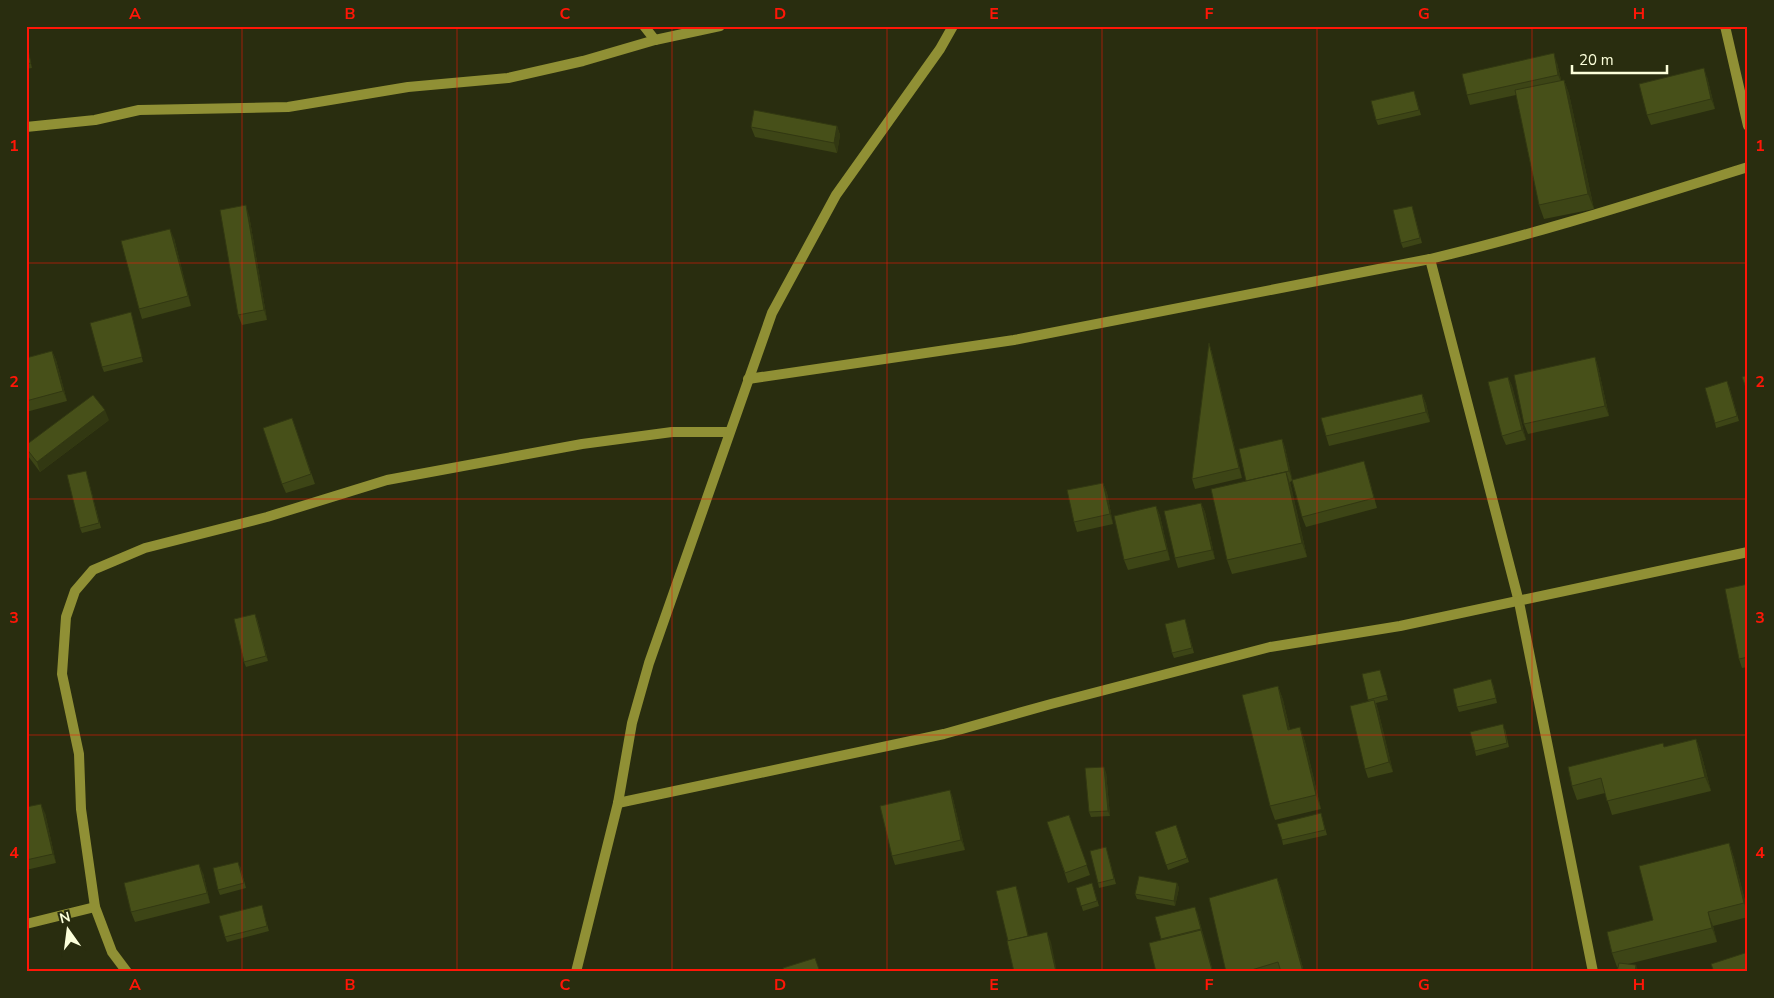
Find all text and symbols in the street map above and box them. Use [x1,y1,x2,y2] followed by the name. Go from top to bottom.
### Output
[129,3,141,25] text: A
[344,3,356,25] text: B
[560,3,571,25] text: C
[774,3,786,25] text: D
[989,3,999,25] text: E
[1205,3,1214,25] text: F
[1418,3,1430,25] text: G
[1633,3,1645,25] text: H
[1572,42,1666,74] scale bar
[1579,50,1614,70] text: 20 m
[9,135,19,157] text: 1
[1755,135,1765,157] text: 1
[9,371,19,393] text: 2
[1755,371,1765,393] text: 2
[9,607,19,629] text: 3
[1755,607,1765,629] text: 3
[9,842,19,864] text: 4
[1755,842,1765,864] text: 4
[42,906,92,956] north arrow
[58,907,72,928] text: N
[129,974,141,996] text: A
[344,974,356,996] text: B
[560,974,571,996] text: C
[774,974,786,996] text: D
[989,974,999,996] text: E
[1205,974,1214,996] text: F
[1418,974,1430,996] text: G
[1633,974,1645,996] text: H

